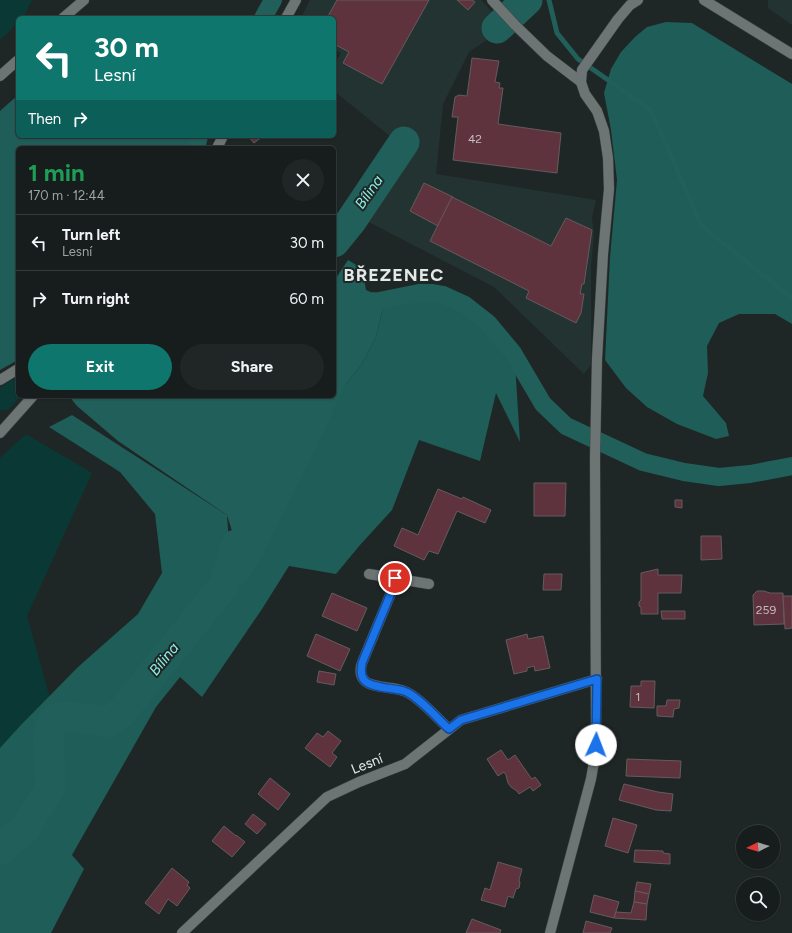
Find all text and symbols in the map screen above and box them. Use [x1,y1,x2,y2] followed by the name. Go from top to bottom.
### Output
[94,30,159,64] text: 30 m
[28,32,80,84] icon: left
[94,64,136,86] text: Lesní
[69,108,91,130] icon: right
[28,110,61,128] text: Then
[468,132,482,146] house number: 42
[28,158,85,187] text: 1 min
[282,159,324,201] button: close
[351,172,387,212] water label: Bílina
[28,188,105,203] text: 170 m · 12:44
[62,226,120,244] text: Turn left
[28,232,50,254] icon: left
[290,234,324,252] text: 30 m
[62,244,92,259] text: Lesní
[344,264,444,286] district label: BŘEZENEC
[28,288,50,310] icon: right
[62,290,130,308] text: Turn right
[289,290,324,308] text: 60 m
[28,344,172,390] button: Exit
[180,344,324,390] button: Share
[378,561,412,595] pin
[384,567,406,589] icon: arrive
[756,603,776,617] house number: 259
[145,639,183,679] water label: Bílina
[636,690,640,704] house number: 1
[575,724,617,766] position arrow
[349,750,386,778] street label: Lesní
[736,825,780,869] north arrow
[736,825,780,921] map controls
[736,877,780,921] button: search

